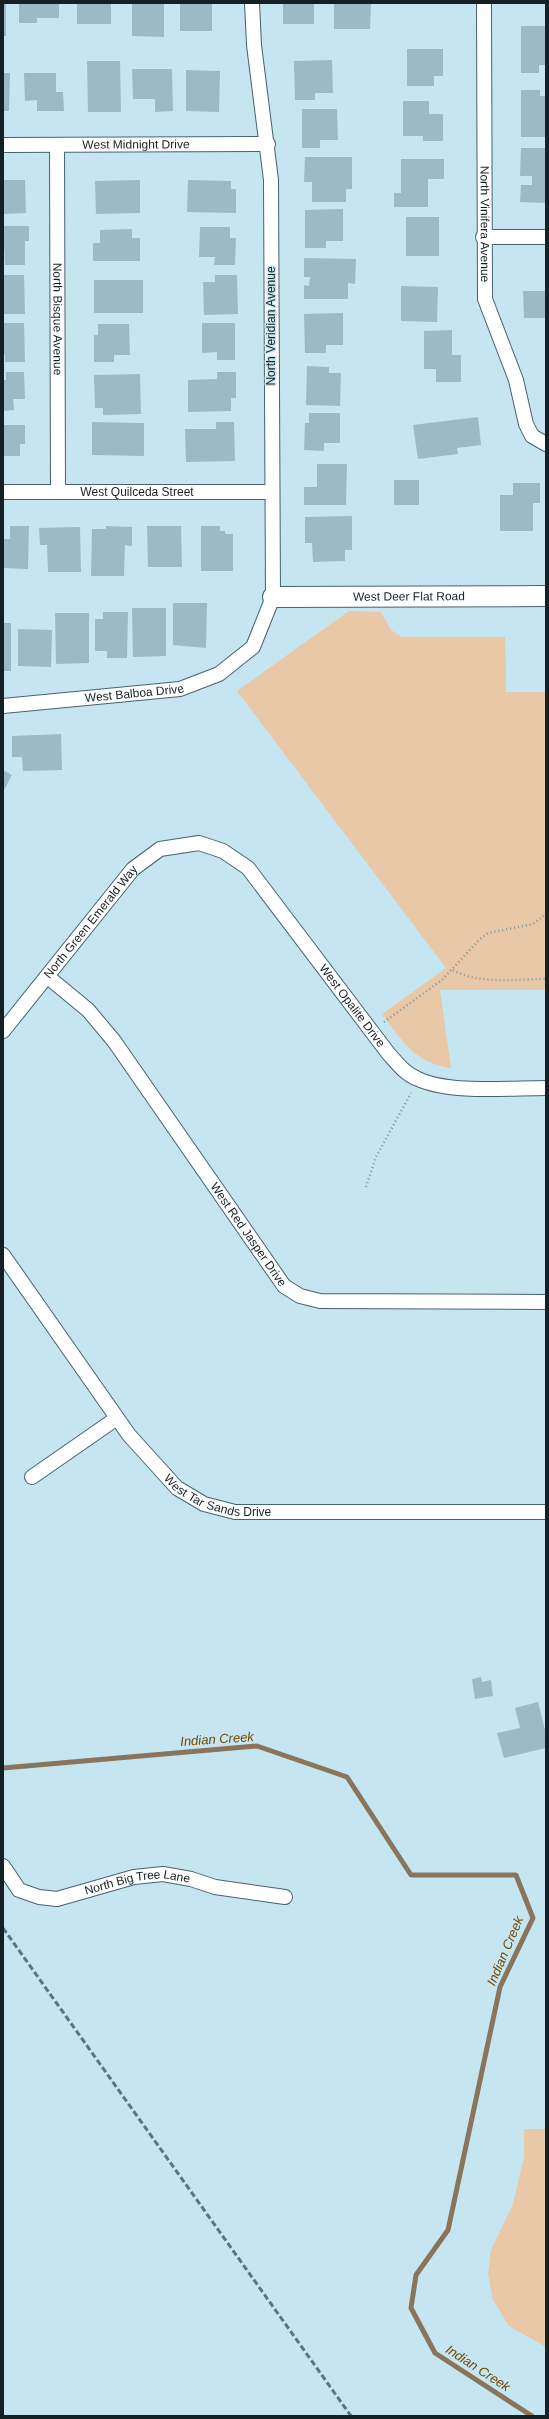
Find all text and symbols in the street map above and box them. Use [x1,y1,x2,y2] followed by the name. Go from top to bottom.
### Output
[82,137,190,152] street label: West Midnight Drive
[478,166,492,283] street label: North Vinifera Avenue
[50,263,65,376] street label: North Bisque Avenue
[264,266,278,386] street label: North Veridian Avenue
[80,485,194,499] street label: West Quilceda Street
[353,589,465,604] street label: West Deer Flat Road
[84,681,186,705] street label: West Balboa Drive
[41,862,140,981] street label: North Green Emerald Way
[316,962,388,1050] street label: West Opalite Drive
[207,1180,289,1290] street label: West Red Jasper Drive
[161,1471,272,1519] street label: West Tar Sands Drive
[180,1729,256,1749] water label: Indian Creek
[83,1867,192,1898] street label: North Big Tree Lane
[484,1913,527,1988] water label: Indian Creek
[443,2342,514,2395] water label: Indian Creek

